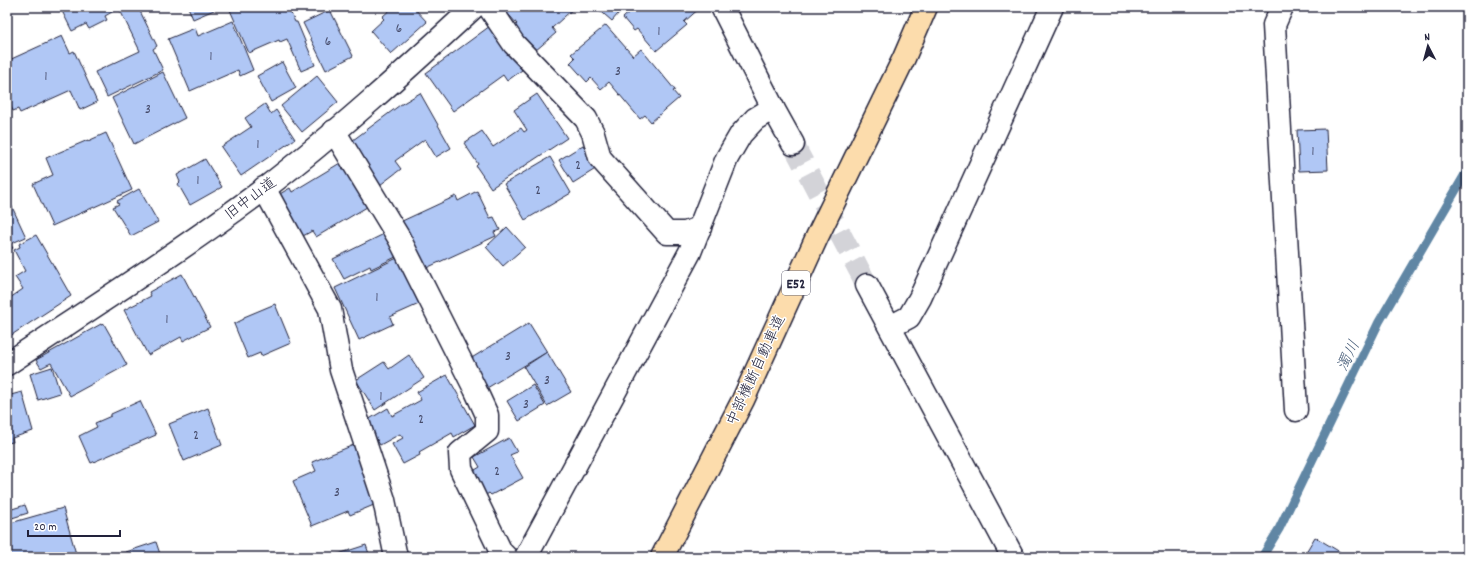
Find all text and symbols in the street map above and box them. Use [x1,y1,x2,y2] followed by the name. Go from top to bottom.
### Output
[396,20,402,39] house number: 6
[658,23,660,42] house number: 1
[1408,26,1448,66] north arrow
[1424,30,1431,46] text: N
[325,33,331,52] house number: 6
[210,48,212,67] house number: 1
[615,63,621,82] house number: 3
[45,68,47,87] house number: 1
[145,101,151,120] house number: 3
[257,136,259,155] house number: 1
[1312,143,1314,162] house number: 1
[575,157,581,176] house number: 2
[197,172,199,191] house number: 1
[221,173,282,226] street label: 旧中山道
[535,182,541,201] house number: 2
[782,271,810,295] road number: E52
[376,289,378,308] house number: 1
[166,311,168,330] house number: 1
[721,312,792,430] street label: 中部横断自動車道
[1332,337,1367,376] water label: 濁川
[505,348,511,367] house number: 3
[544,372,550,391] house number: 3
[380,388,382,407] house number: 1
[523,396,529,415] house number: 3
[418,411,424,430] house number: 2
[193,427,199,446] house number: 2
[494,463,500,482] house number: 2
[334,484,340,503] house number: 3
[28,512,120,538] scale bar
[34,519,57,536] text: 20 m

